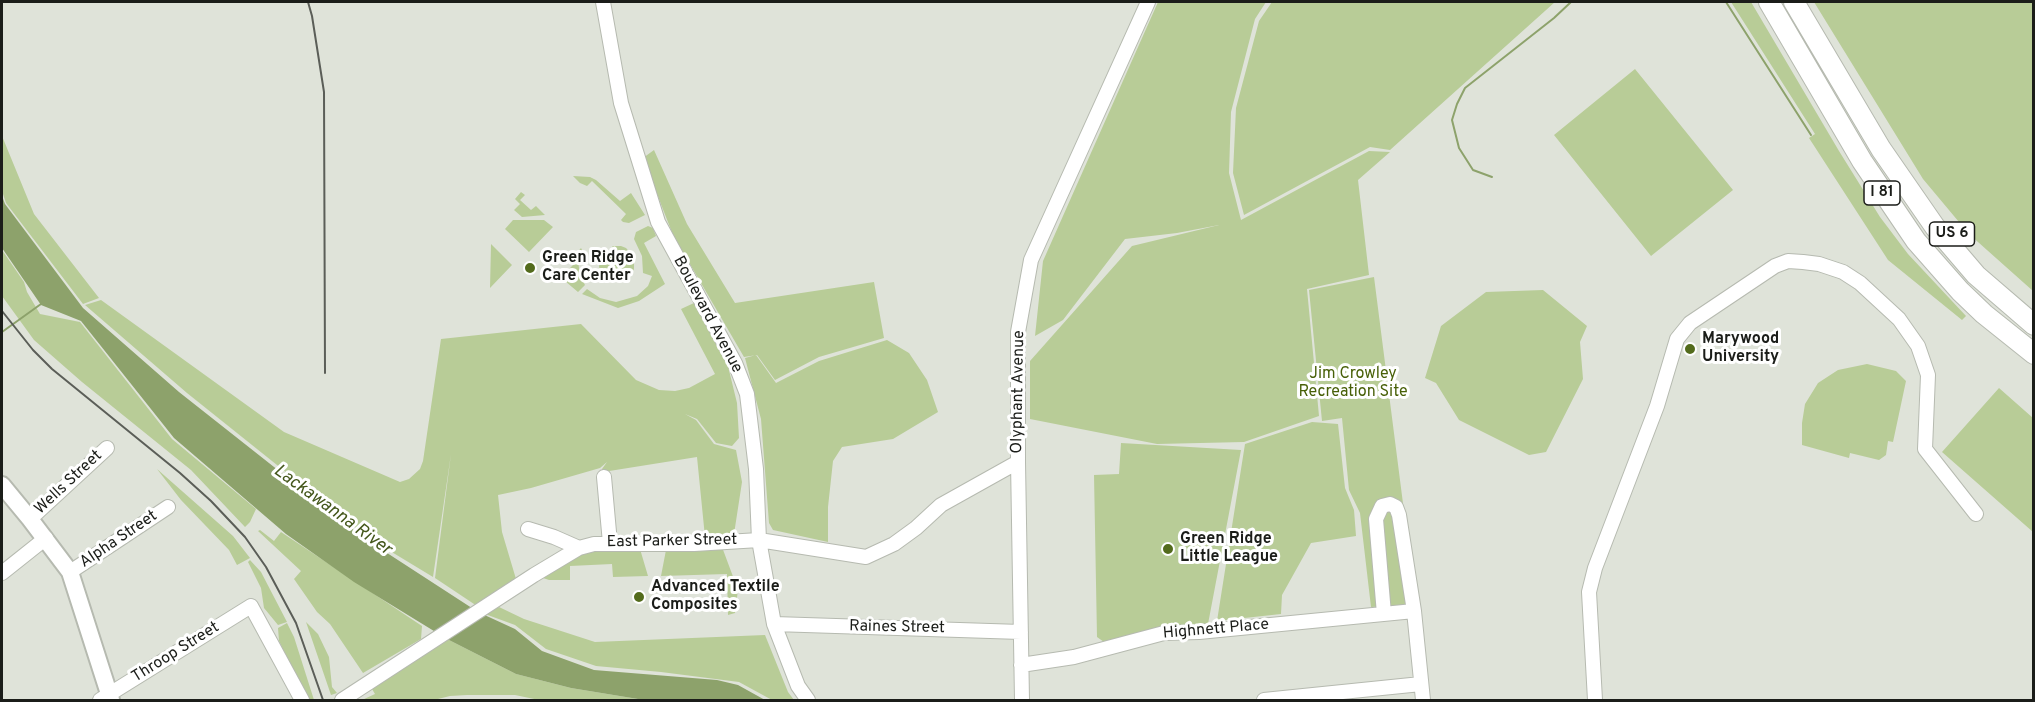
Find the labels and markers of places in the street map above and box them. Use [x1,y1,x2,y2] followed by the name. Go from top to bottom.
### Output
[542,249,634,287] place label: Green Ridge Care Center
[523,261,537,275] marker: Green Ridge Care Center
[1702,330,1779,368] place label: Marywood University
[1683,342,1697,356] marker: Marywood University
[1180,530,1278,568] place label: Green Ridge Little League
[1161,542,1175,556] marker: Green Ridge Little League
[651,578,780,616] place label: Advanced Textile Composites
[632,590,646,604] marker: Advanced Textile Composites

